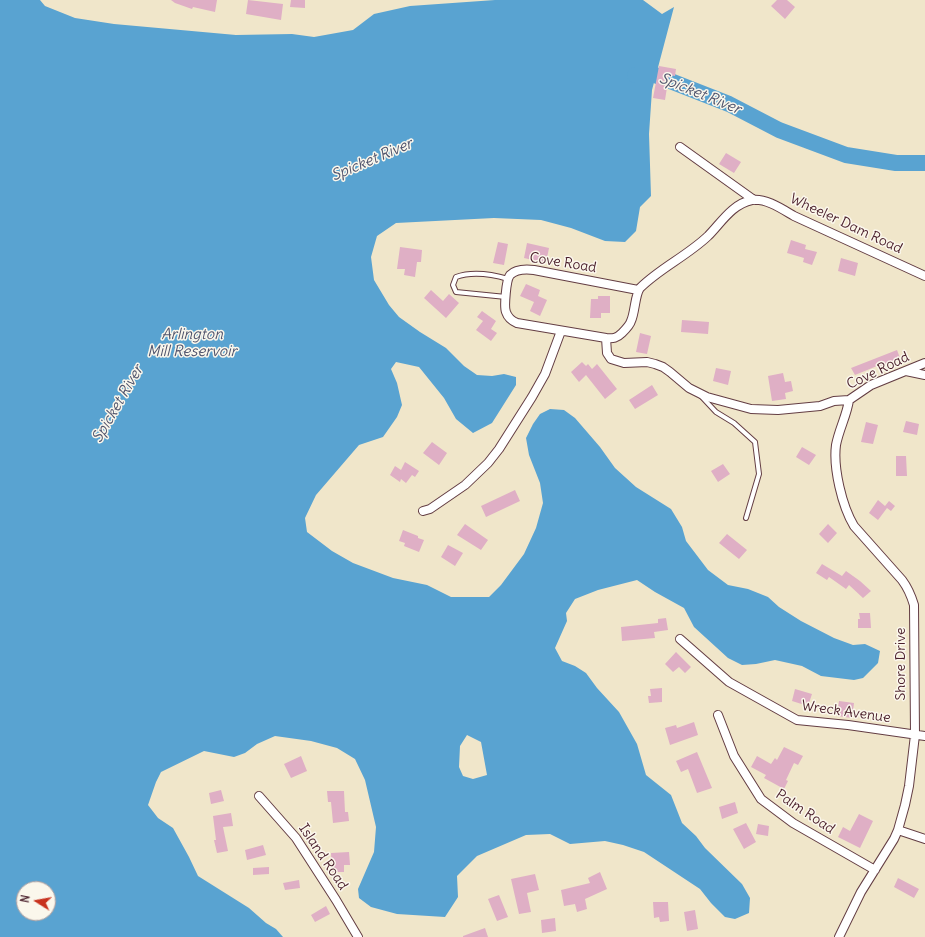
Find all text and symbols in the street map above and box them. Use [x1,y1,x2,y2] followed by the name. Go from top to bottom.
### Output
[657,69,743,119] water label: Spicket River
[329,135,415,185] water label: Spicket River
[787,191,905,257] street label: Wheeler Dam Road
[528,249,598,277] street label: Cove Road
[147,326,237,361] water label: Arlington Mill Reservoir
[844,349,912,393] street label: Cove Road
[89,362,147,446] water label: Spicket River
[893,627,909,701] street label: Shore Drive
[800,697,892,727] street label: Wreck Avenue
[772,786,838,838] street label: Palm Road
[295,821,351,893] street label: Island Road
[16,881,56,921] north arrow
[18,894,33,904] text: N

